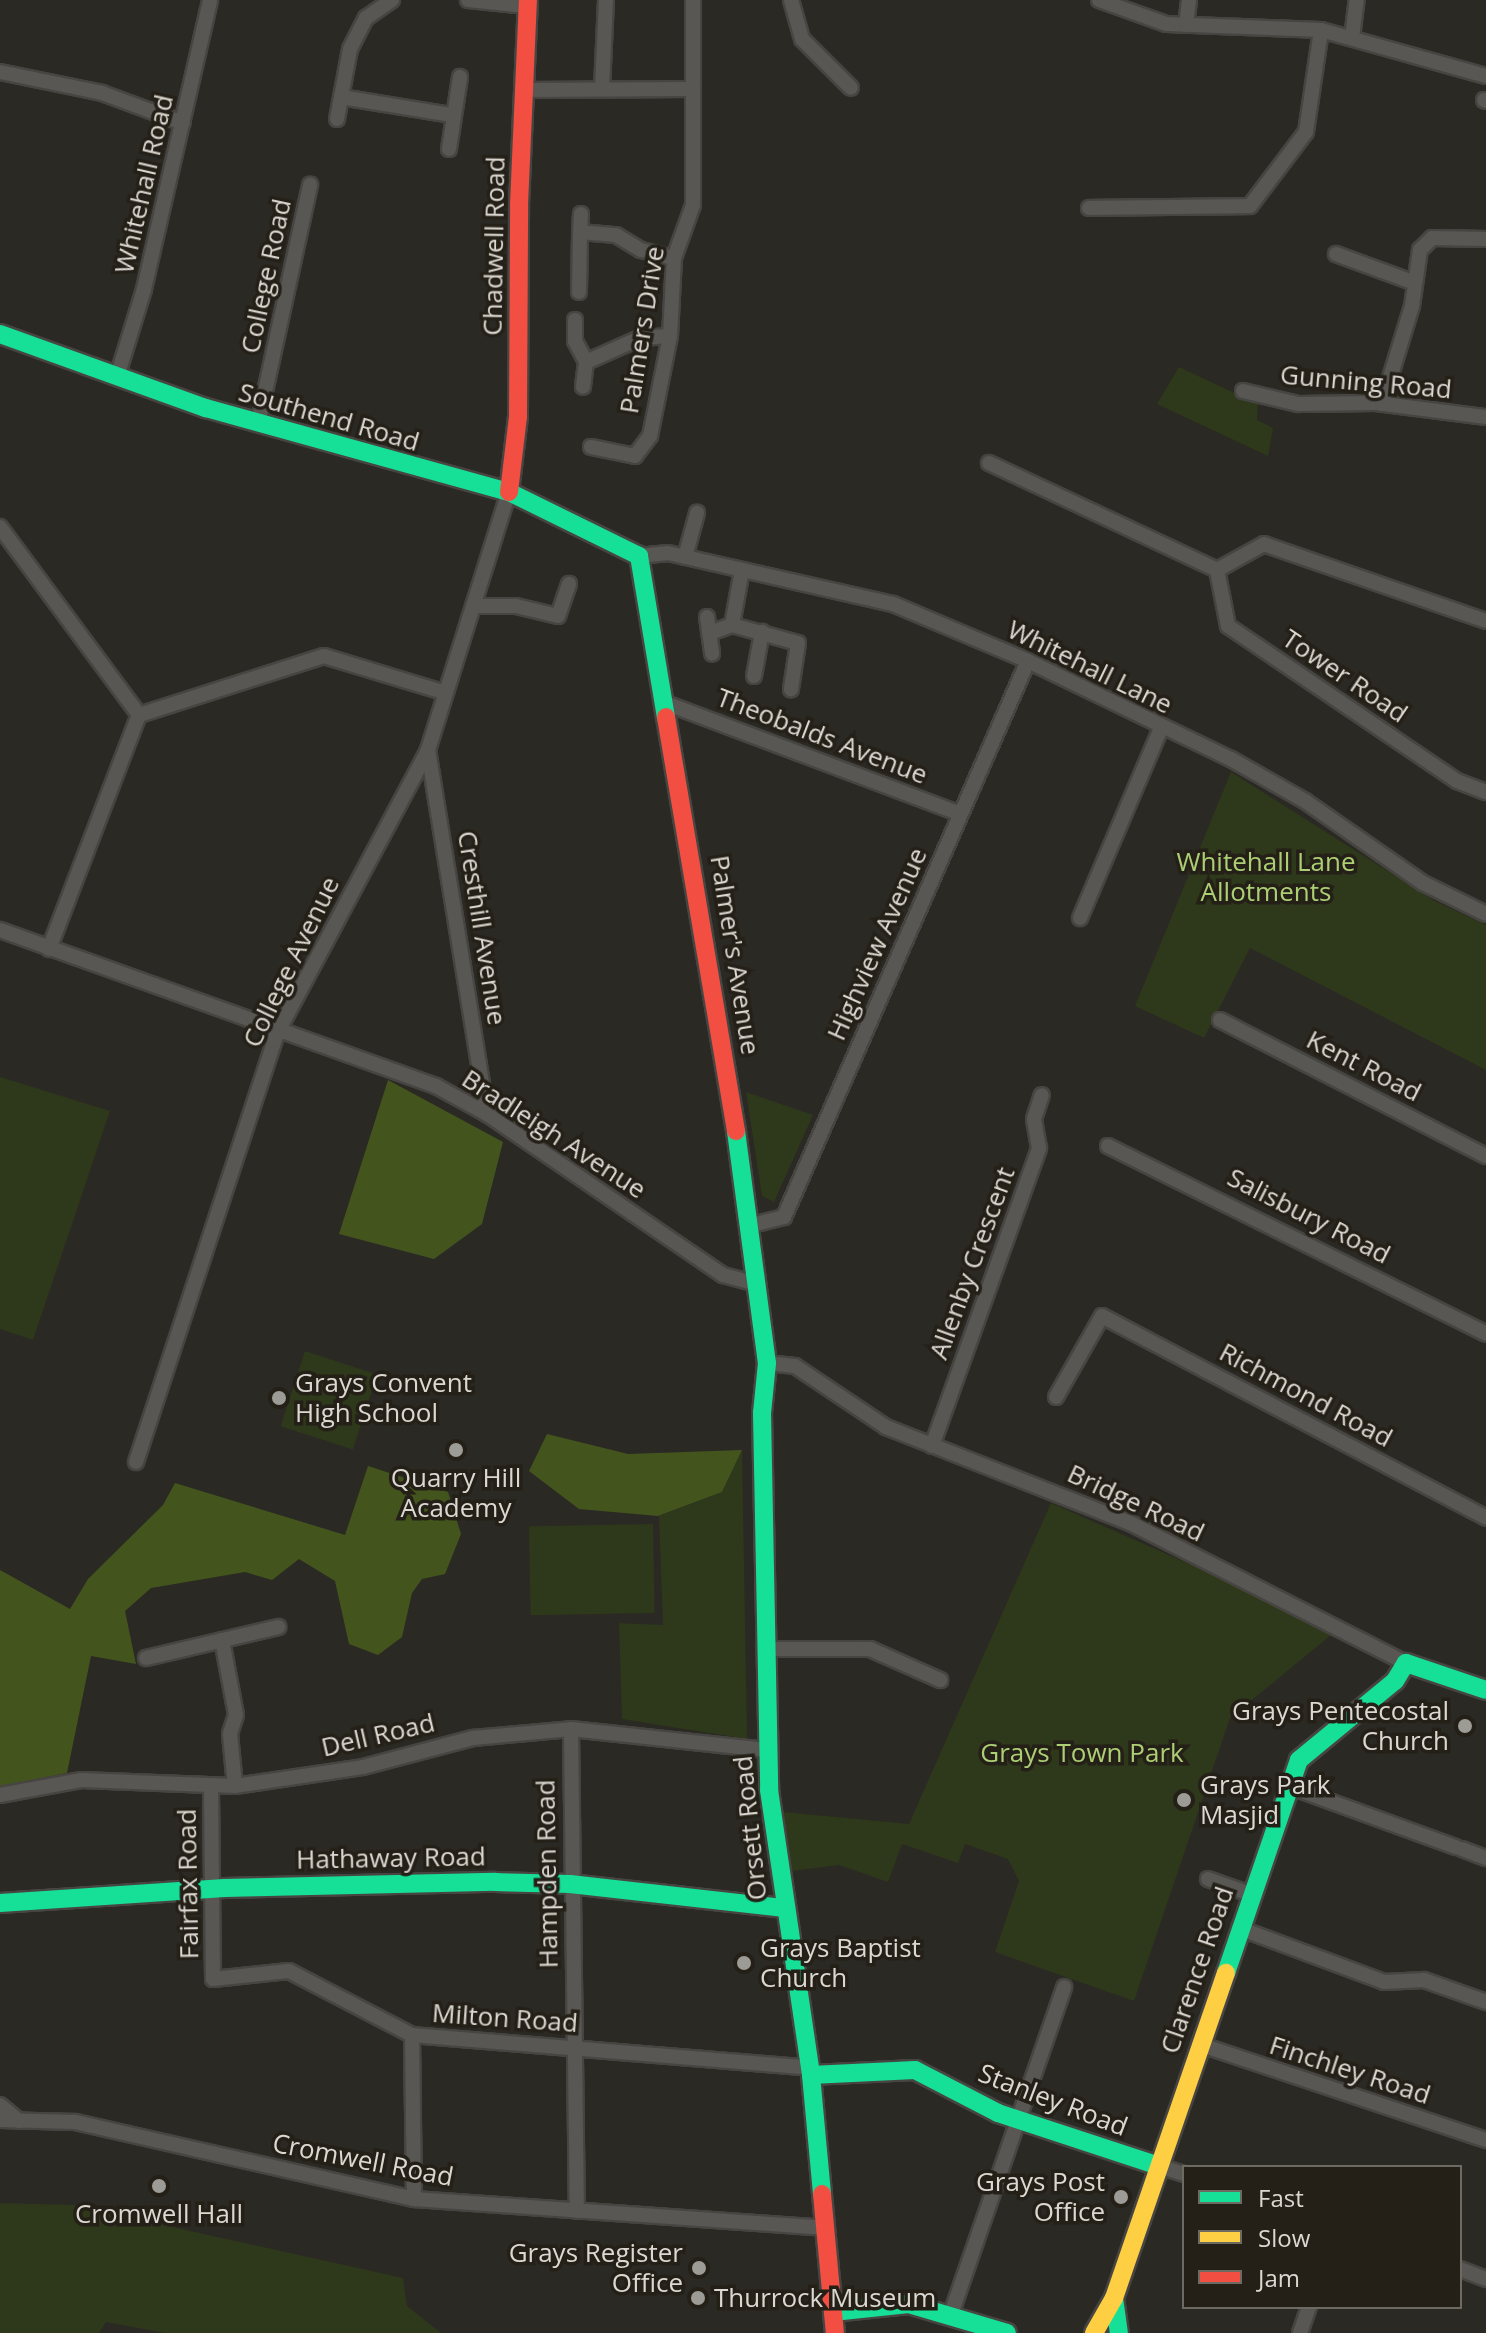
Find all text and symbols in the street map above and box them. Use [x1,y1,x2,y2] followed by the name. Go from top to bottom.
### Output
[108,91,180,277] street label: Whitehall Road
[477,156,511,336] street label: Chadwell Road
[234,196,298,356] street label: College Road
[613,244,671,416] street label: Palmers Drive
[1279,359,1453,405] street label: Gunning Road
[235,376,423,458] street label: Southend Road
[1003,614,1177,720] street label: Whitehall Lane
[1277,623,1413,729] street label: Tower Road
[712,681,932,791] street label: Theobalds Avenue
[451,829,513,1027] street label: Cresthill Avenue
[821,843,933,1045] street label: Highview Avenue
[1176,846,1356,908] park label: Whitehall Lane Allotments
[704,853,766,1057] street label: Palmer's Avenue
[236,872,346,1052] street label: College Avenue
[1301,1024,1427,1108] street label: Kent Road
[456,1063,652,1205] street label: Bradleigh Avenue
[1222,1162,1396,1270] street label: Salisbury Road
[923,1163,1021,1363] street label: Allenby Crescent
[1214,1336,1398,1454] street label: Richmond Road
[295,1367,472,1428] place label: Grays Convent High School
[270,1389,288,1407] marker: Grays Convent High School
[447,1441,465,1459] marker: Quarry Hill Academy
[1063,1458,1209,1548] street label: Bridge Road
[391,1462,521,1524] place label: Quarry Hill Academy
[1232,1695,1449,1756] place label: Grays Pentecostal Church
[318,1707,438,1763] street label: Dell Road
[1456,1717,1474,1735] marker: Grays Pentecostal Church
[980,1737,1184,1769] park label: Grays Town Park
[727,1754,773,1902] street label: Orsett Road
[1200,1769,1331,1830] place label: Grays Park Masjid
[530,1779,564,1969] street label: Hampden Road
[1175,1791,1193,1809] marker: Grays Park Masjid
[171,1808,205,1960] street label: Fairfax Road
[296,1841,486,1875] street label: Hathaway Road
[1154,1882,1240,2058] street label: Clarence Road
[760,1932,921,1994] place label: Grays Baptist Church
[735,1954,753,1972] marker: Grays Baptist Church
[431,1997,579,2039] street label: Milton Road
[1266,2029,1434,2111] street label: Finchley Road
[974,2057,1132,2143] street label: Stanley Road
[270,2127,456,2193] street label: Cromwell Road
[1182,2165,1462,2309] legend
[976,2166,1105,2228] place label: Grays Post Office
[150,2177,168,2195] marker: Cromwell Hall
[1258,2181,1304,2214] text: Fast
[1112,2188,1130,2206] marker: Grays Post Office
[75,2198,243,2230] place label: Cromwell Hall
[1258,2221,1310,2254] text: Slow
[509,2237,683,2298] place label: Grays Register Office
[690,2259,708,2277] marker: Grays Register Office
[1258,2261,1300,2294] text: Jam
[714,2282,936,2314] place label: Thurrock Museum
[689,2289,707,2307] marker: Thurrock Museum

